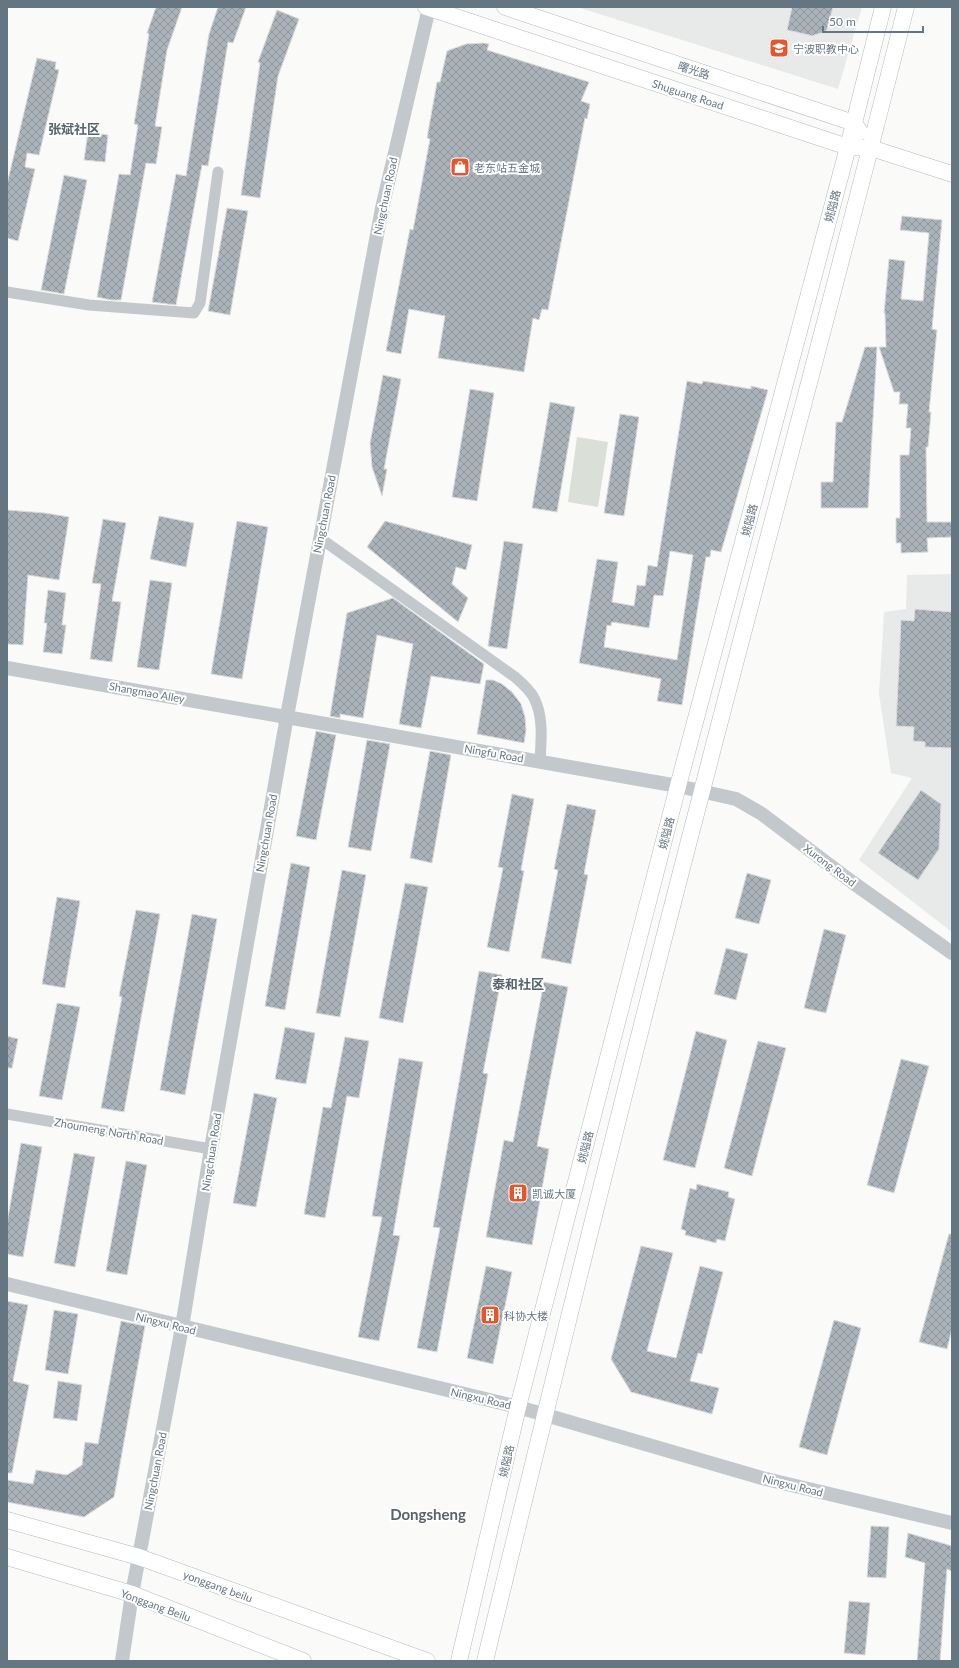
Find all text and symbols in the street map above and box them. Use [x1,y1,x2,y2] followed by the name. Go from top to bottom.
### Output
[823,8,923,34] scale bar
[829,14,856,29] text: 50 m
[768,37,790,59] school or university icon: 宁波职教中心
[793,42,859,55] place label: 宁波职教中心
[676,59,712,81] street label: 曙光路
[651,76,725,112] street label: Shuguang Road
[48,121,100,137] district label: 张斌社区
[370,156,400,236] street label: Ningchuan Road
[449,156,471,178] shop icon: 老东站五金城
[474,161,540,174] place label: 老东站五金城
[821,188,843,224] street label: 姚隘路
[310,474,338,554] street label: Ningchuan Road
[738,502,760,538] street label: 姚隘路
[108,679,186,705] street label: Shangmao Alley
[463,741,525,765] street label: Ningfu Road
[253,793,279,873] street label: Ningchuan Road
[656,815,676,851] street label: 姚隘路
[801,841,859,889] street label: Xurong Road
[492,976,544,992] district label: 泰和社区
[198,1112,224,1192] street label: Ningchuan Road
[54,1115,164,1147] street label: Zhoumeng North Road
[575,1129,595,1165] street label: 姚隘路
[507,1182,529,1204] building icon: 凯诚大厦
[532,1187,576,1200] place label: 凯诚大厦
[479,1304,501,1326] building icon: 科协大楼
[135,1309,197,1337] street label: Ningxu Road
[504,1309,548,1322] place label: 科协大楼
[450,1385,512,1411] street label: Ningxu Road
[141,1431,169,1511] street label: Ningchuan Road
[496,1443,516,1479] street label: 姚隘路
[762,1471,824,1499] street label: Ningxu Road
[390,1505,466,1523] district label: Dongsheng
[182,1567,254,1605] street label: yonggang beilu
[119,1586,193,1624] street label: Yonggang Beilu

